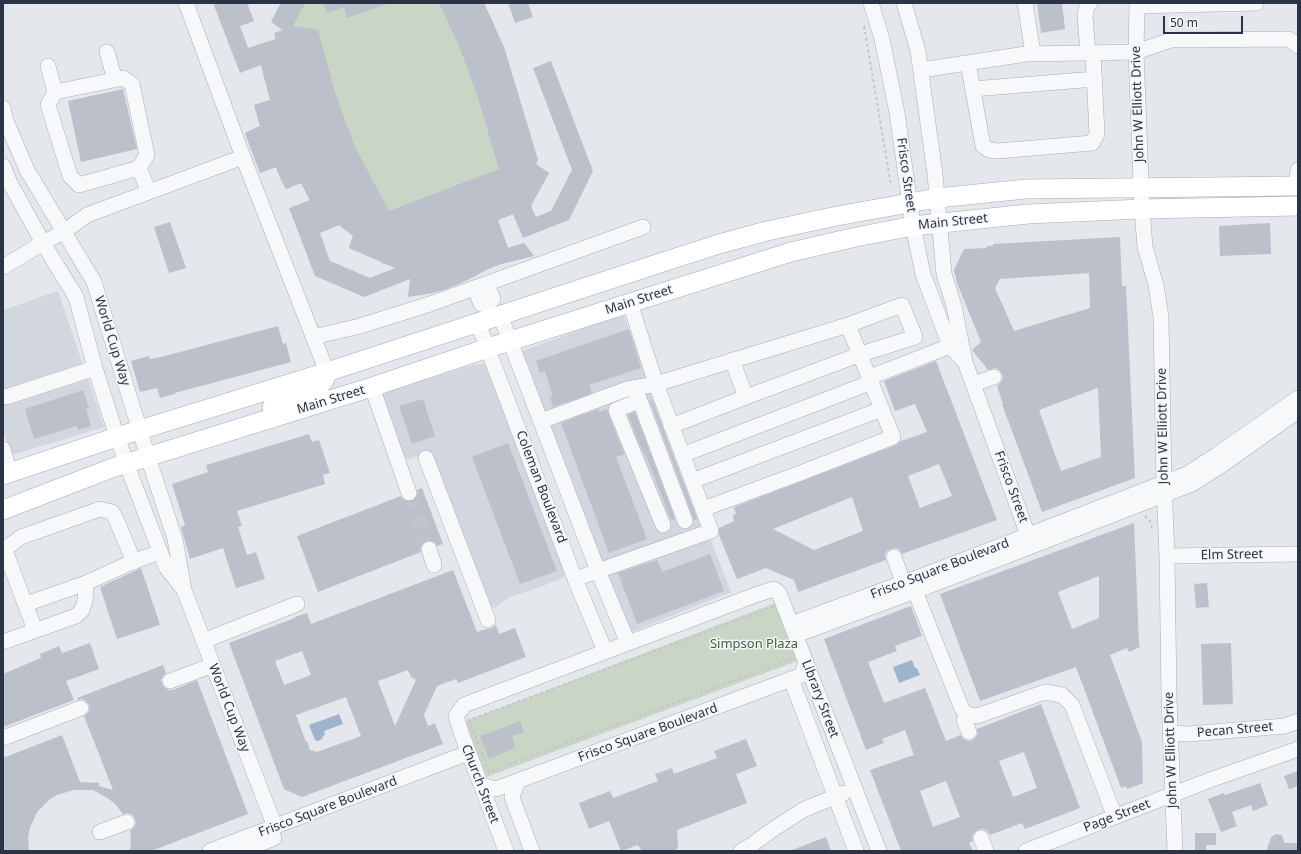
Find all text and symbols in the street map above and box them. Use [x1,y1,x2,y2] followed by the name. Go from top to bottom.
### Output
[1165,8,1245,34] scale bar
[1170,14,1198,31] text: 50 m
[1128,46,1148,162] street label: John W Elliott Drive
[893,137,919,213] street label: Frisco Street
[917,211,989,233] street label: Main Street
[603,282,675,318] street label: Main Street
[91,294,133,388] street label: World Cup Way
[1154,368,1172,484] street label: John W Elliott Drive
[295,382,367,418] street label: Main Street
[512,428,570,546] street label: Coleman Boulevard
[991,449,1031,525] street label: Frisco Street
[868,535,1012,603] street label: Frisco Square Boulevard
[1201,547,1263,563] street label: Elm Street
[710,636,798,652] park label: Simpson Plaza
[798,658,842,740] street label: Library Street
[205,662,253,754] street label: World Cup Way
[1161,692,1181,808] street label: John W Elliott Drive
[576,700,720,766] street label: Frisco Square Boulevard
[1196,719,1274,741] street label: Pecan Street
[458,742,502,826] street label: Church Street
[256,773,400,841] street label: Frisco Square Boulevard
[1081,796,1153,836] street label: Page Street

